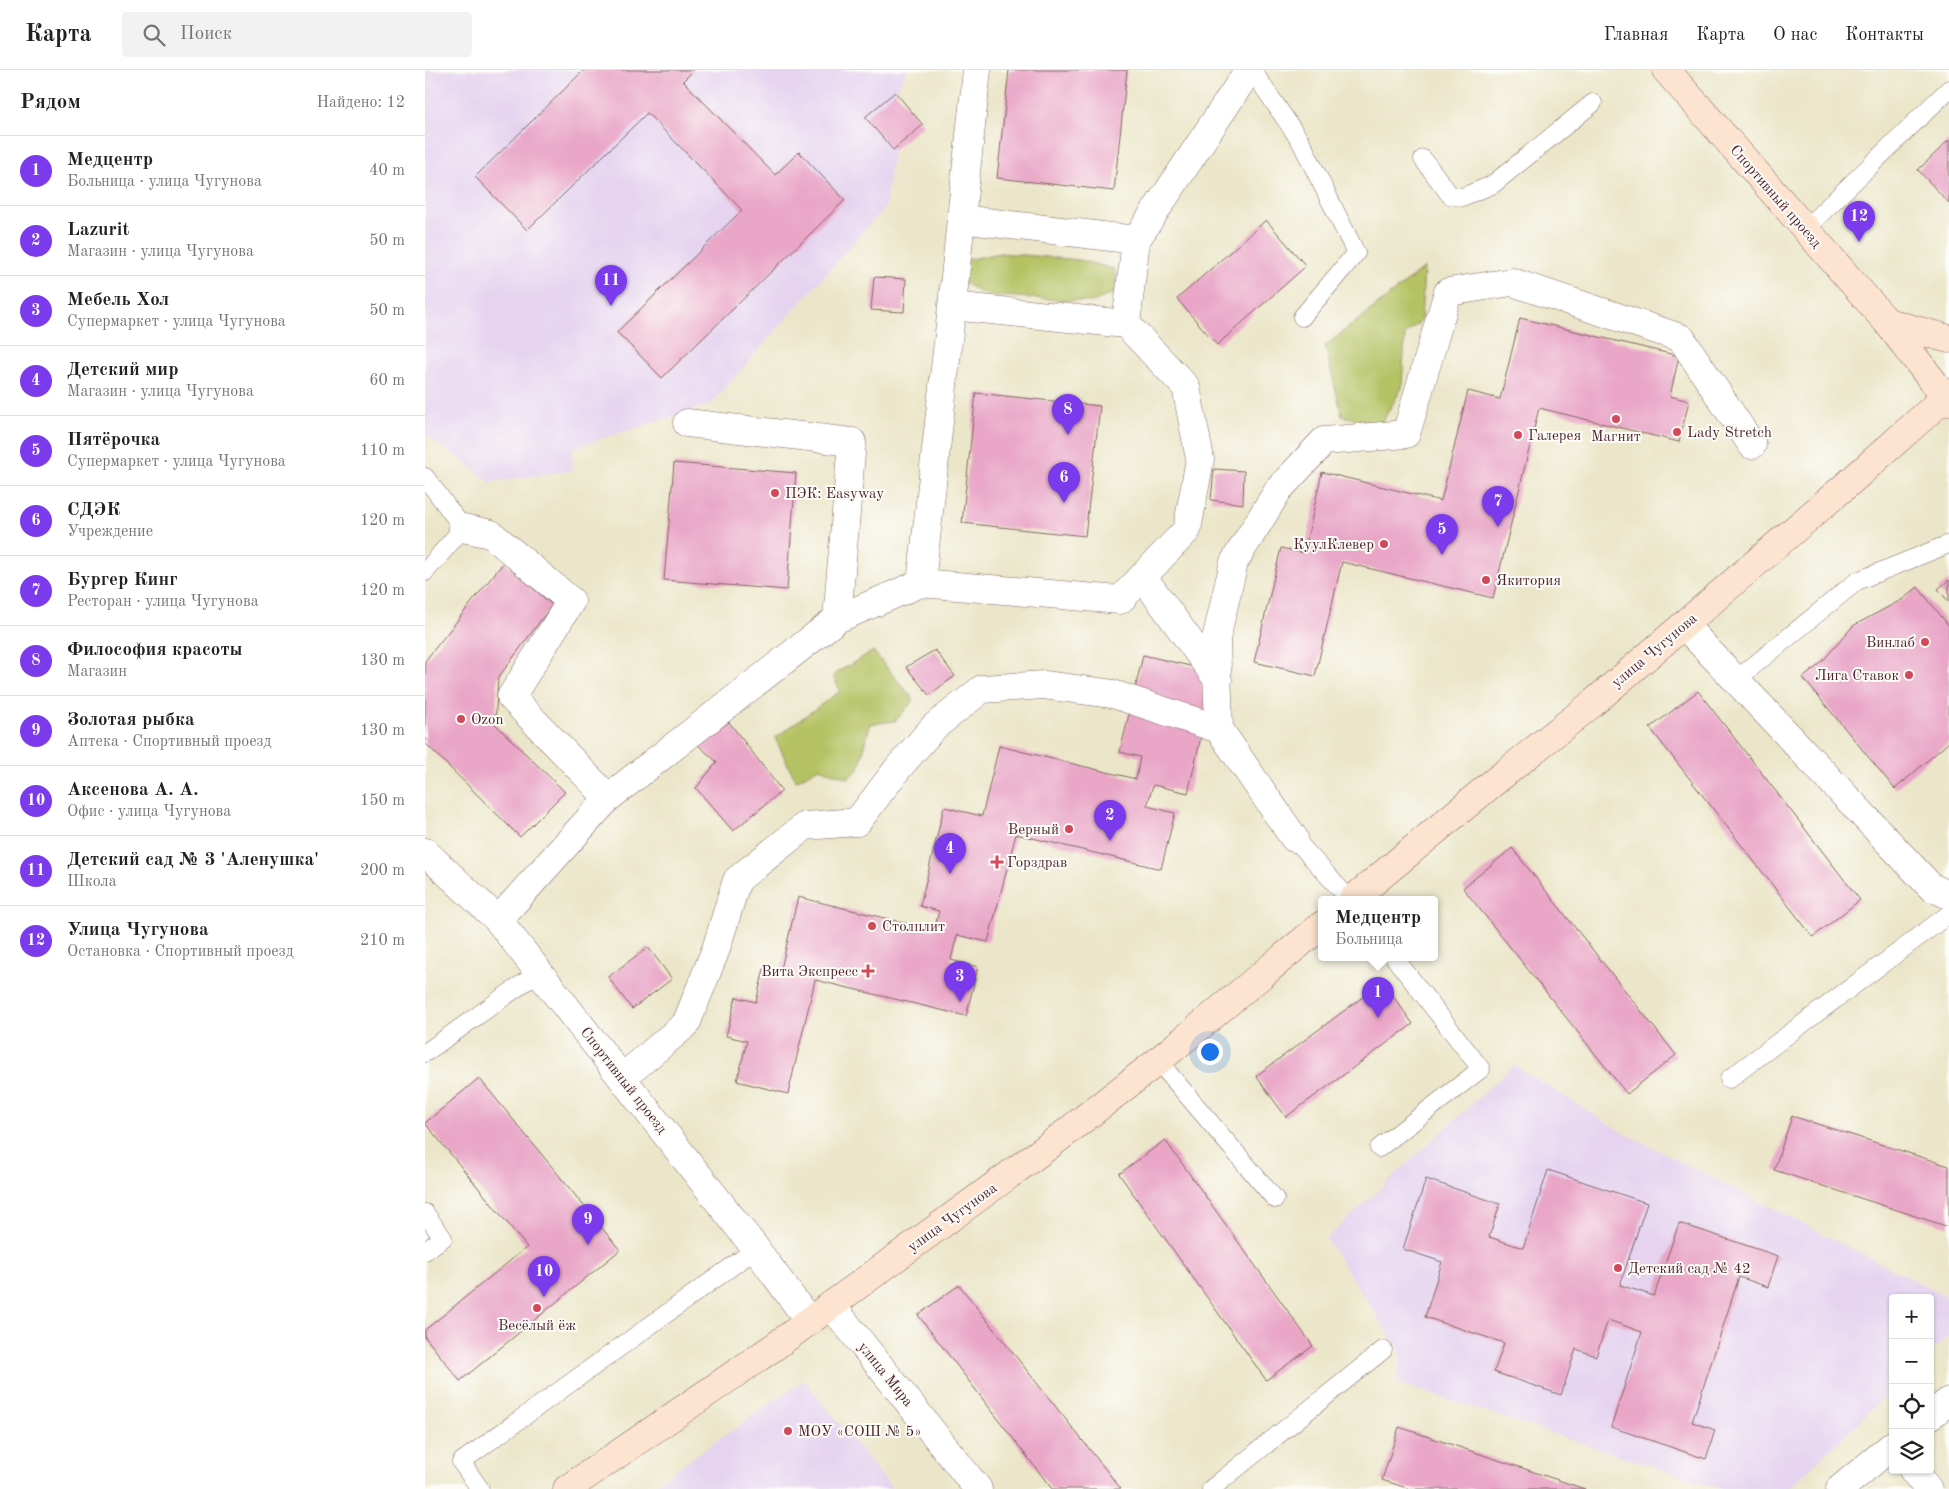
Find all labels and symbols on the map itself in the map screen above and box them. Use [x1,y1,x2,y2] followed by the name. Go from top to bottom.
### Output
[1726,143,1824,252] street label: Спортивный проезд
[1843,201,1875,242] pin: 12
[595,265,627,306] pin: 11
[1052,394,1084,435] pin: 8
[1610,413,1622,425] marker: Магнит
[1671,426,1683,438] marker: Lady Stretch
[1687,426,1772,441] place label: Lady Stretch
[1512,429,1524,441] marker: Галерея
[1528,429,1581,444] place label: Галерея
[1591,430,1641,445] place label: Магнит
[1048,462,1080,503] pin: 6
[1482,486,1514,527] pin: 7
[769,487,781,499] marker: ПЭК: Easyway
[785,487,884,502] place label: ПЭК: Easyway
[1426,514,1458,555] pin: 5
[1293,538,1374,553] place label: КуулКлевер
[1378,538,1390,550] marker: КуулКлевер
[1480,574,1492,586] marker: Якитория
[1496,574,1561,589] place label: Якитория
[1609,611,1701,691] street label: улица Чугунова
[1866,636,1915,651] place label: Винлаб
[1919,636,1931,648] marker: Винлаб
[1815,669,1899,684] place label: Лига Ставок
[1903,669,1915,681] marker: Лига Ставок
[455,713,467,725] marker: Ozon
[471,713,504,728] place label: Ozon
[1094,800,1126,841] pin: 2
[1008,823,1059,838] place label: Верный
[1063,823,1075,835] marker: Верный
[934,833,966,874] pin: 4
[991,856,1003,868] marker: Горздрав
[1007,856,1067,871] place label: Горздрав
[866,920,878,932] marker: Столплит
[882,920,945,935] place label: Столплит
[944,961,976,1002] pin: 3
[761,965,858,980] place label: Вита Экспресс
[862,965,874,977] marker: Вита Экспресс
[1362,977,1394,1018] pin: 1
[577,1025,669,1137] street label: Спортивный проезд
[1197,1039,1223,1065] your location
[905,1181,1001,1256] street label: улица Чугунова
[572,1204,604,1245] pin: 9
[528,1256,560,1297] pin: 10
[1612,1262,1624,1274] marker: Детский сад № 42
[1628,1262,1751,1277] place label: Детский сад № 42
[531,1302,543,1314] marker: Весёлый ёж
[498,1319,576,1334] place label: Весёлый ёж
[854,1340,916,1411] street label: улица Мира
[782,1425,794,1437] marker: МОУ «СОШ № 5»
[798,1425,921,1440] place label: МОУ «СОШ № 5»

